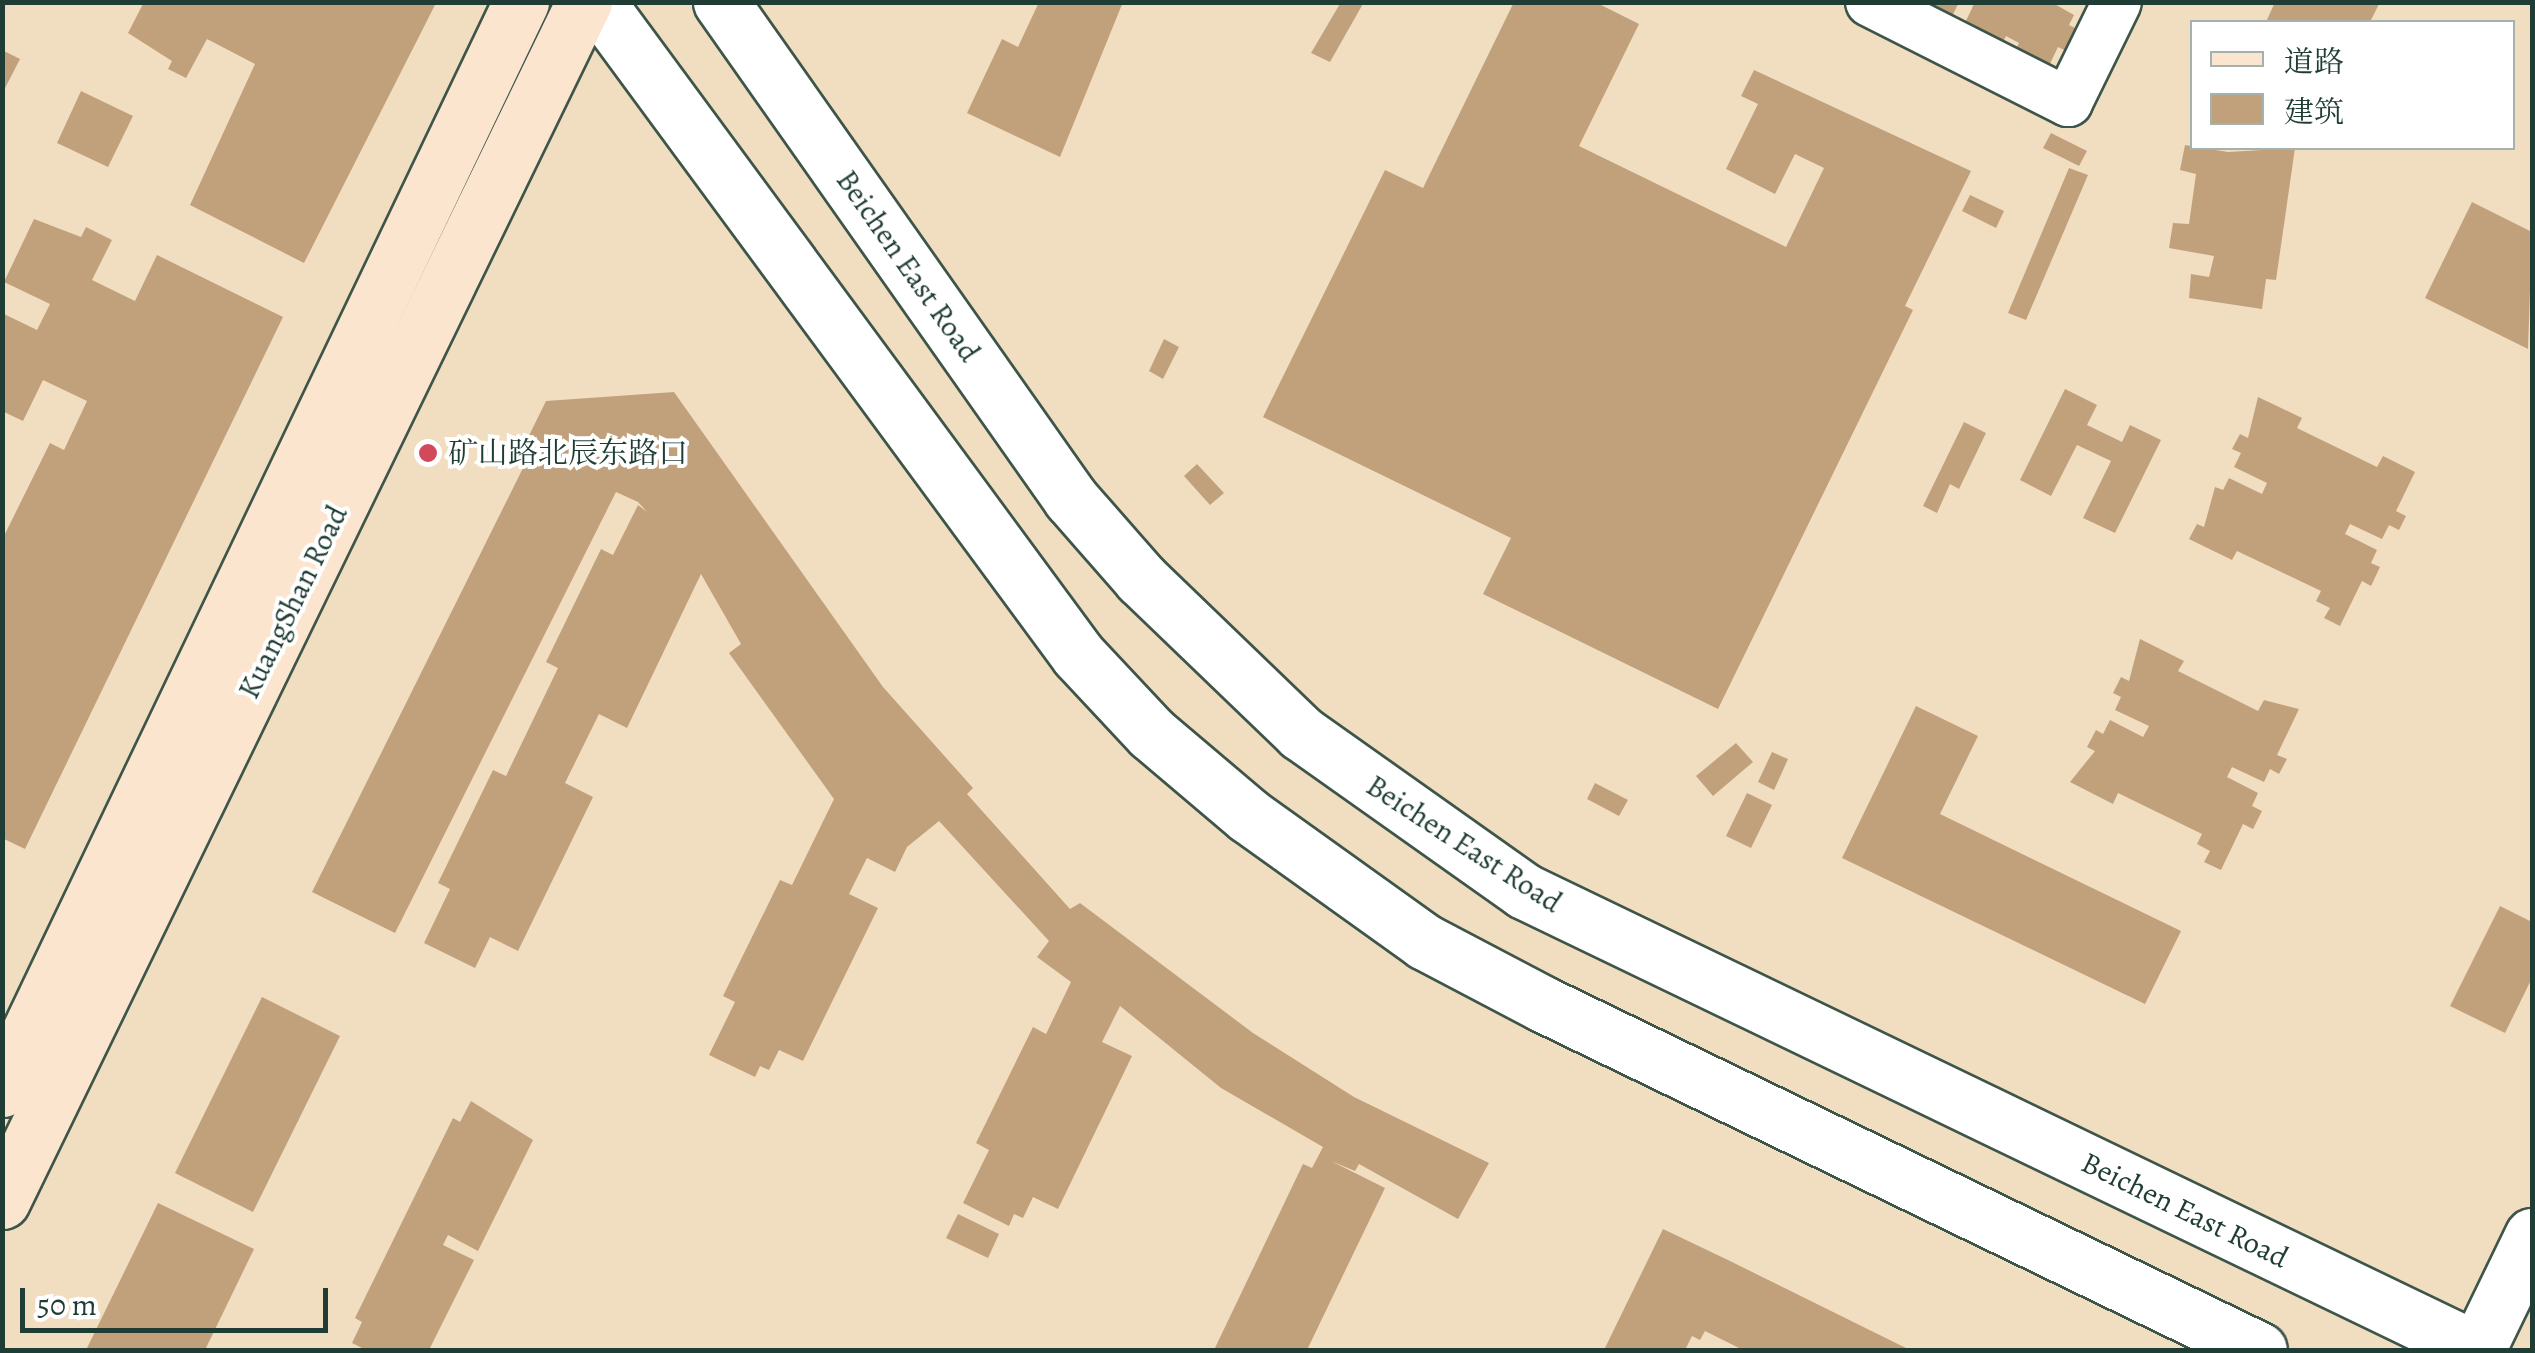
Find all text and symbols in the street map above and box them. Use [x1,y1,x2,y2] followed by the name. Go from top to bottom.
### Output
[2190,20,2515,150] legend
[2284,42,2344,82] text: 道路
[2284,92,2344,132] text: 建筑
[829,163,987,369] street label: Beichen East Road
[448,435,688,471] place label: 矿山路北辰东路口
[417,442,439,464] marker: 矿山路北辰东路口
[231,500,355,704] street label: KuangShan Road
[1360,767,1568,921] street label: Beichen East Road
[2076,1144,2294,1276] street label: Beichen East Road
[25,1268,332,1330] scale bar
[37,1285,97,1325] text: 50 m

